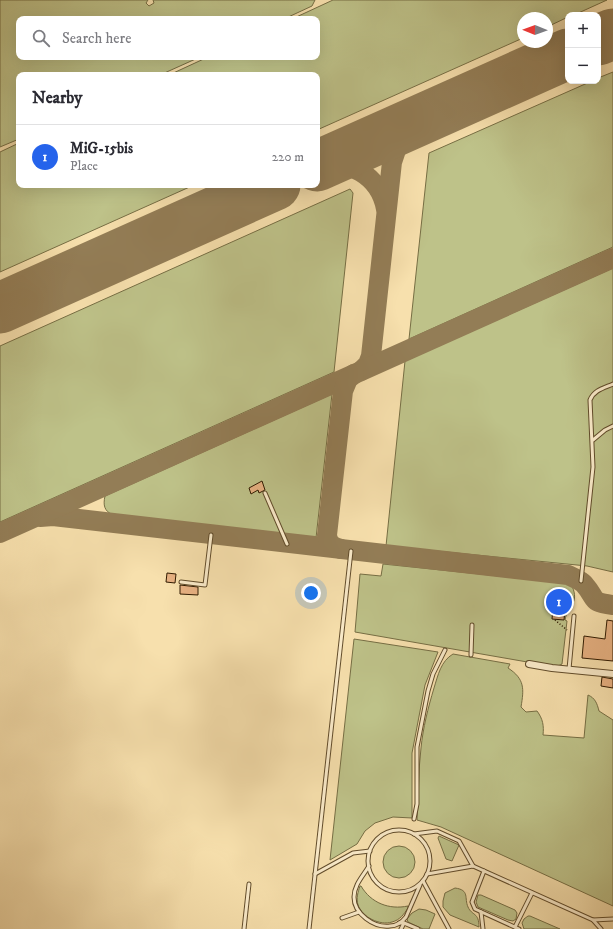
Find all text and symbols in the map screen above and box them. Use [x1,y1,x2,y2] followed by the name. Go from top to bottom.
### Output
[517,12,553,48] north arrow
[565,12,601,84] map controls
[565,12,601,48] button: +
[16,16,320,60] search box
[30,27,52,49] icon: search
[62,29,131,48] text: Search here
[565,48,601,84] button: −
[32,87,82,109] text: Nearby
[70,139,133,158] text: MiG-15bis
[43,149,47,165] text: 1
[272,149,304,165] text: 220 m
[70,158,98,174] text: Place
[301,583,321,603] your location
[546,587,572,617] pin: 1

